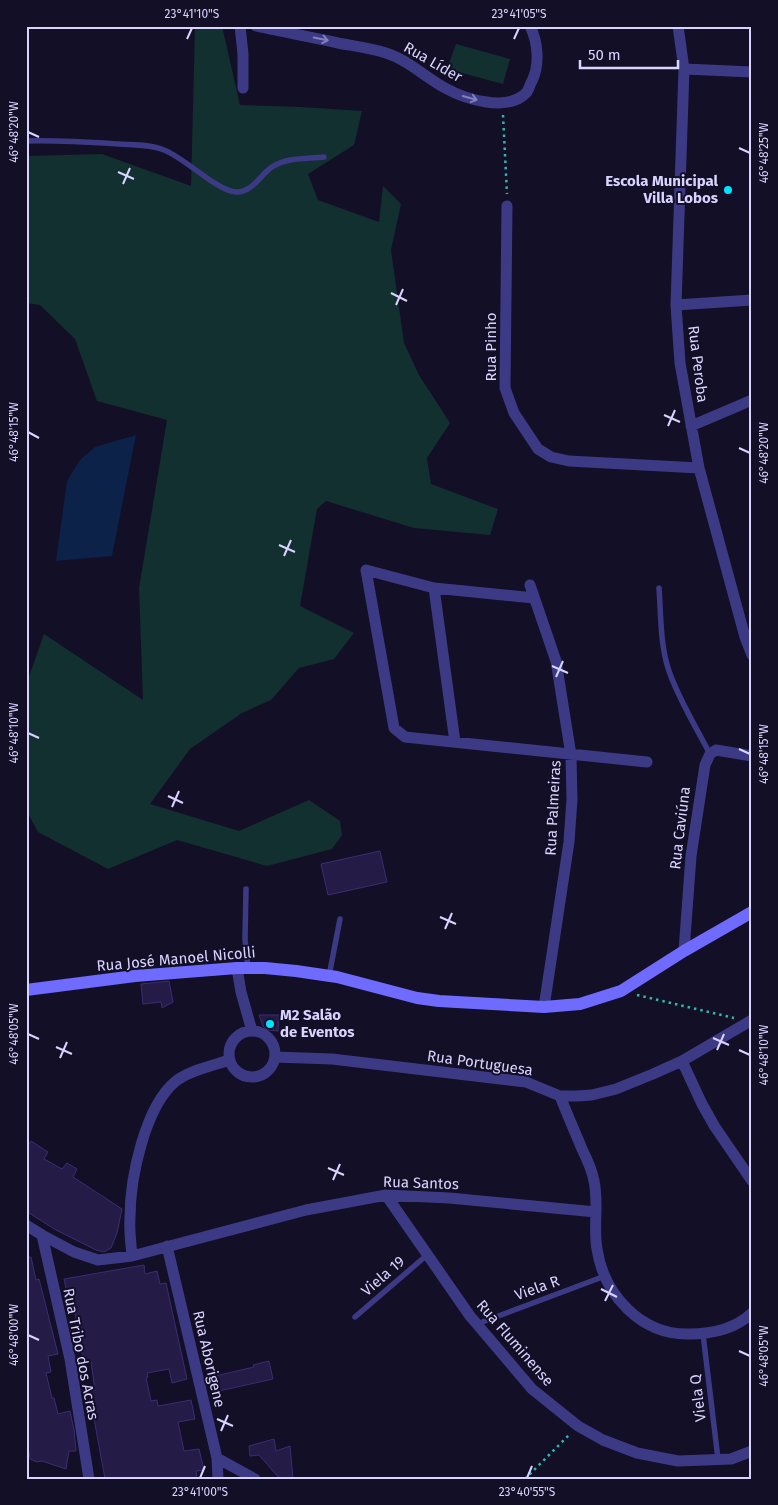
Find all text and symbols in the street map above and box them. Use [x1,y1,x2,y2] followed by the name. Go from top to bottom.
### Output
[165,7,220,21] text: 23°41'10"S
[491,7,547,21] text: 23°41'05"S
[312,35,328,45] one-way arrow
[401,38,466,86] street label: Rua Líder
[580,38,678,70] scale bar
[588,46,621,64] text: 50 m
[462,93,478,103] one-way arrow
[7,101,21,163] text: 46°48'20"W
[757,123,771,183] text: 46°48'25"W
[605,172,719,207] place label: Escola Municipal Villa Lobos
[722,184,734,196] marker: Escola Municipal Villa Lobos
[482,312,500,382] street label: Rua Pinho
[684,324,712,404] street label: Rua Peroba
[7,402,21,462] text: 46°48'15"W
[757,422,771,484] text: 46°48'20"W
[7,702,21,763] text: 46°48'10"W
[757,724,771,784] text: 46°48'15"W
[542,760,564,856] street label: Rua Palmeiras
[666,786,694,870] street label: Rua Caviúna
[96,943,256,975] street label: Rua José Manoel Nicolli
[7,1003,21,1065] text: 46°48'05"W
[280,1006,354,1041] place label: M2 Salão de Eventos
[264,1018,276,1030] marker: M2 Salão de Eventos
[757,1024,771,1085] text: 46°48'10"W
[426,1047,534,1079] street label: Rua Portuguesa
[383,1173,459,1193] street label: Rua Santos
[358,1252,408,1300] street label: Viela 19
[512,1272,562,1304] street label: Viela R
[59,1287,103,1421] street label: Rua Tribo dos Acras
[473,1296,557,1390] street label: Rua Fluminense
[7,1304,21,1366] text: 46°48'00"W
[189,1309,229,1409] street label: Rua Aborigene
[757,1325,771,1387] text: 46°48'05"W
[686,1373,710,1423] street label: Viela Q
[172,1485,229,1499] text: 23°41'00"S
[499,1485,556,1499] text: 23°40'55"S

